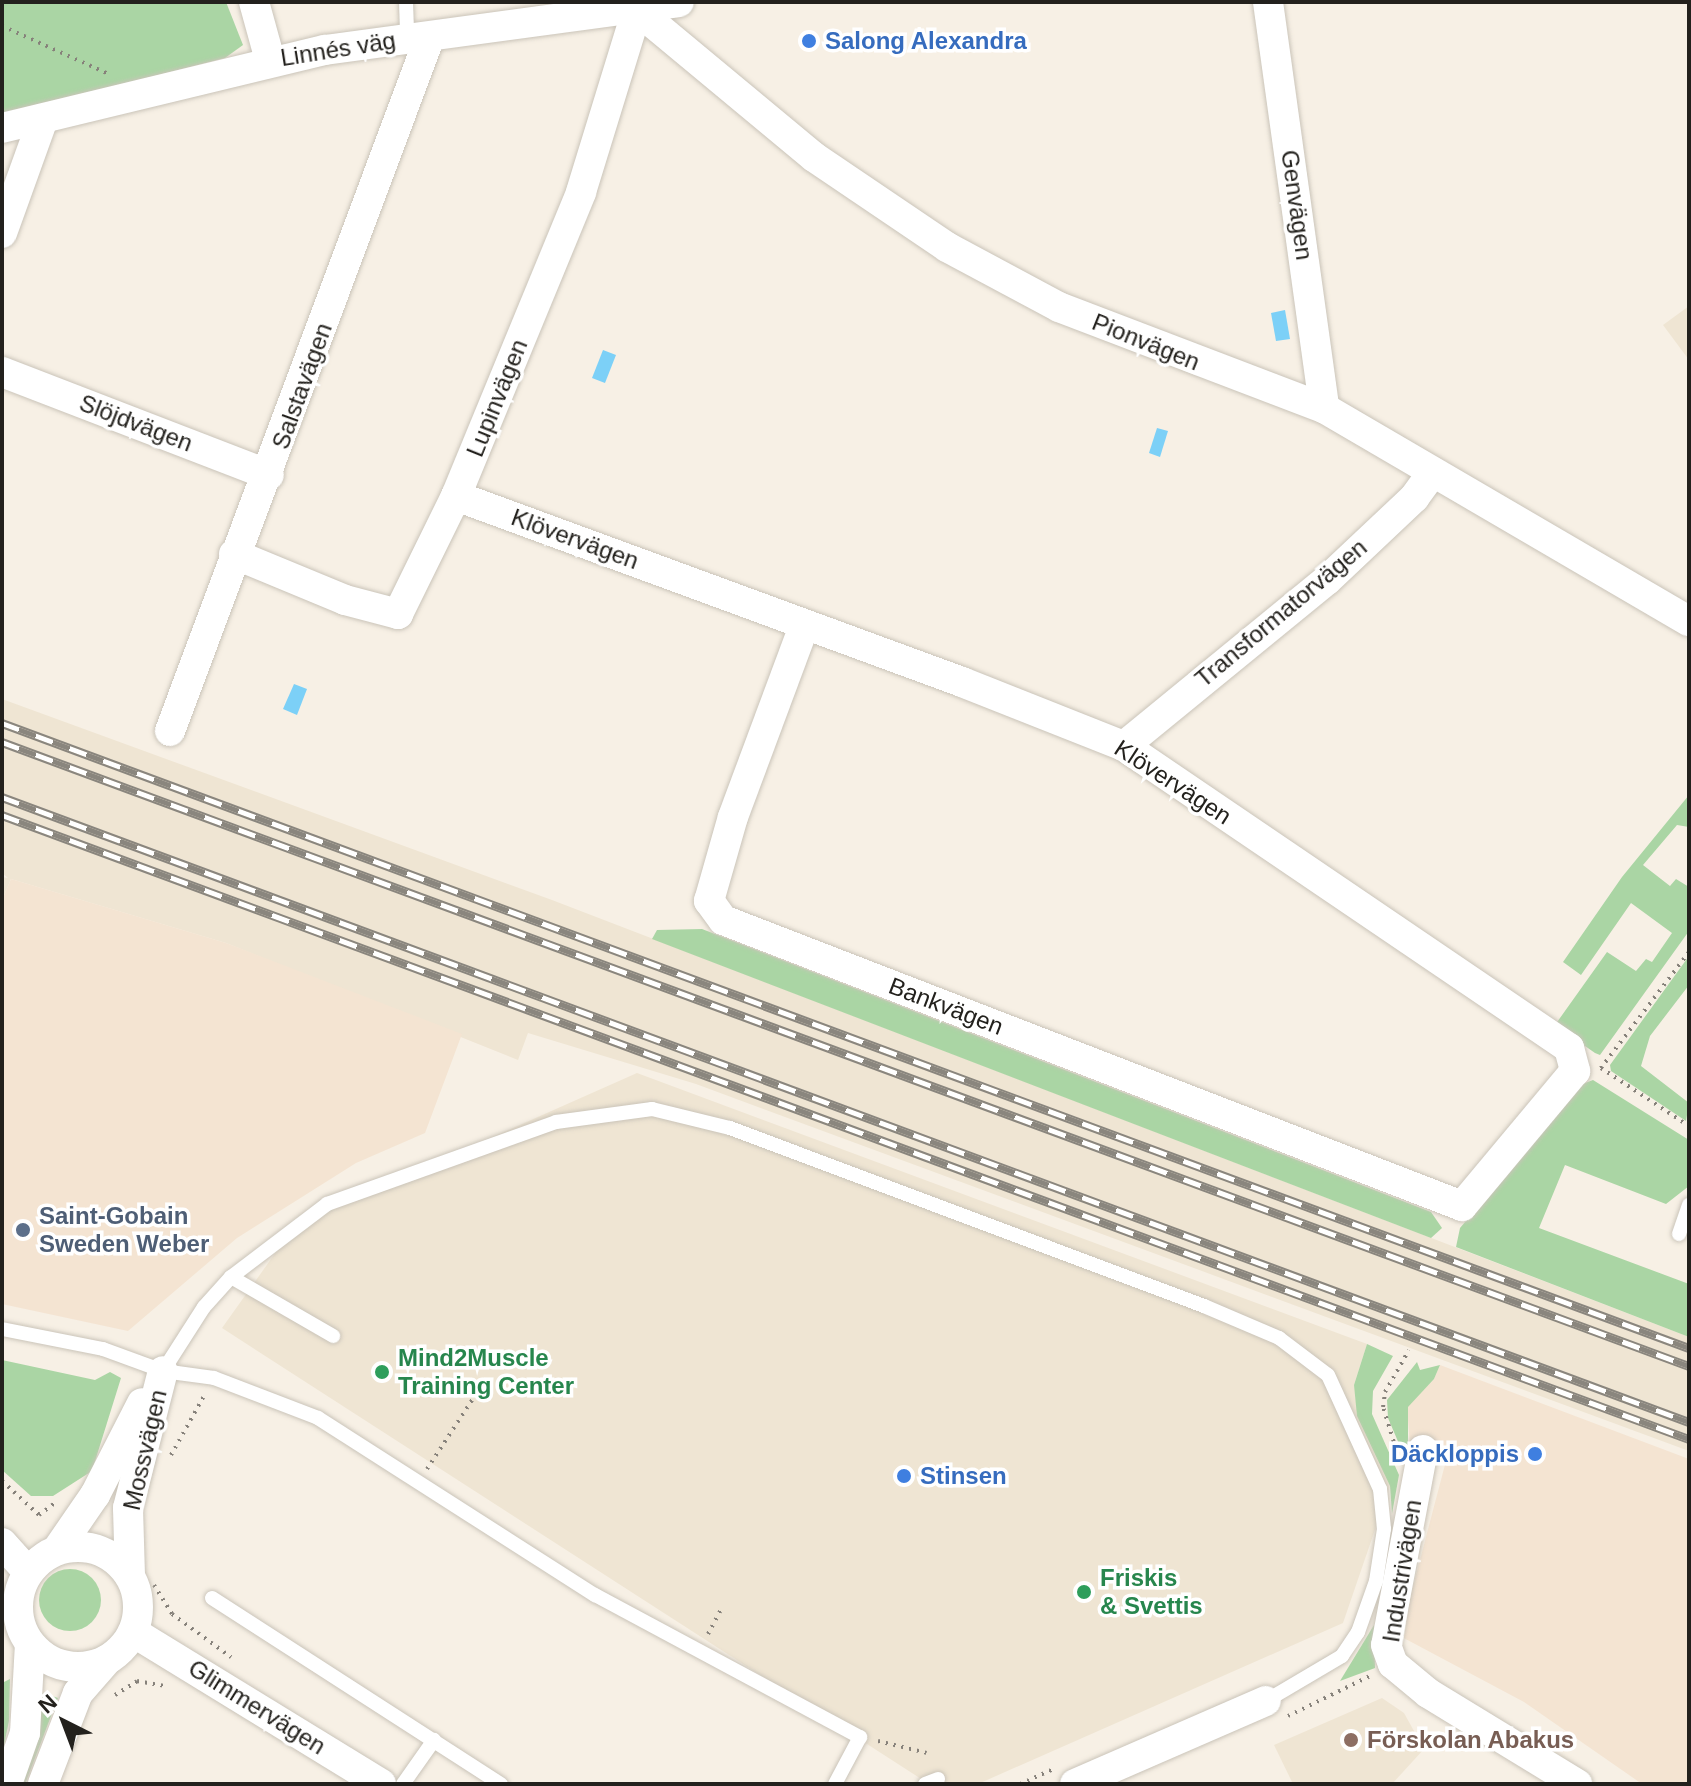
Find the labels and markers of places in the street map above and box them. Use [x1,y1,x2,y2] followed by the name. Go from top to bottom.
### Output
[825,27,1028,55] place label: Salong Alexandra
[800,32,818,50] marker: Salong Alexandra
[39,1202,209,1258] place label: Saint-Gobain Sweden Weber
[14,1221,32,1239] marker: Saint-Gobain Sweden Weber
[398,1344,574,1400] place label: Mind2Muscle Training Center
[373,1363,391,1381] marker: Mind2Muscle Training Center
[1391,1440,1519,1468] place label: Däckloppis
[1526,1445,1544,1463] marker: Däckloppis
[920,1462,1007,1490] place label: Stinsen
[895,1467,913,1485] marker: Stinsen
[1100,1564,1203,1620] place label: Friskis & Svettis
[1075,1583,1093,1601] marker: Friskis & Svettis
[1367,1726,1575,1754] place label: Förskolan Abakus
[1342,1731,1360,1749] marker: Förskolan Abakus

